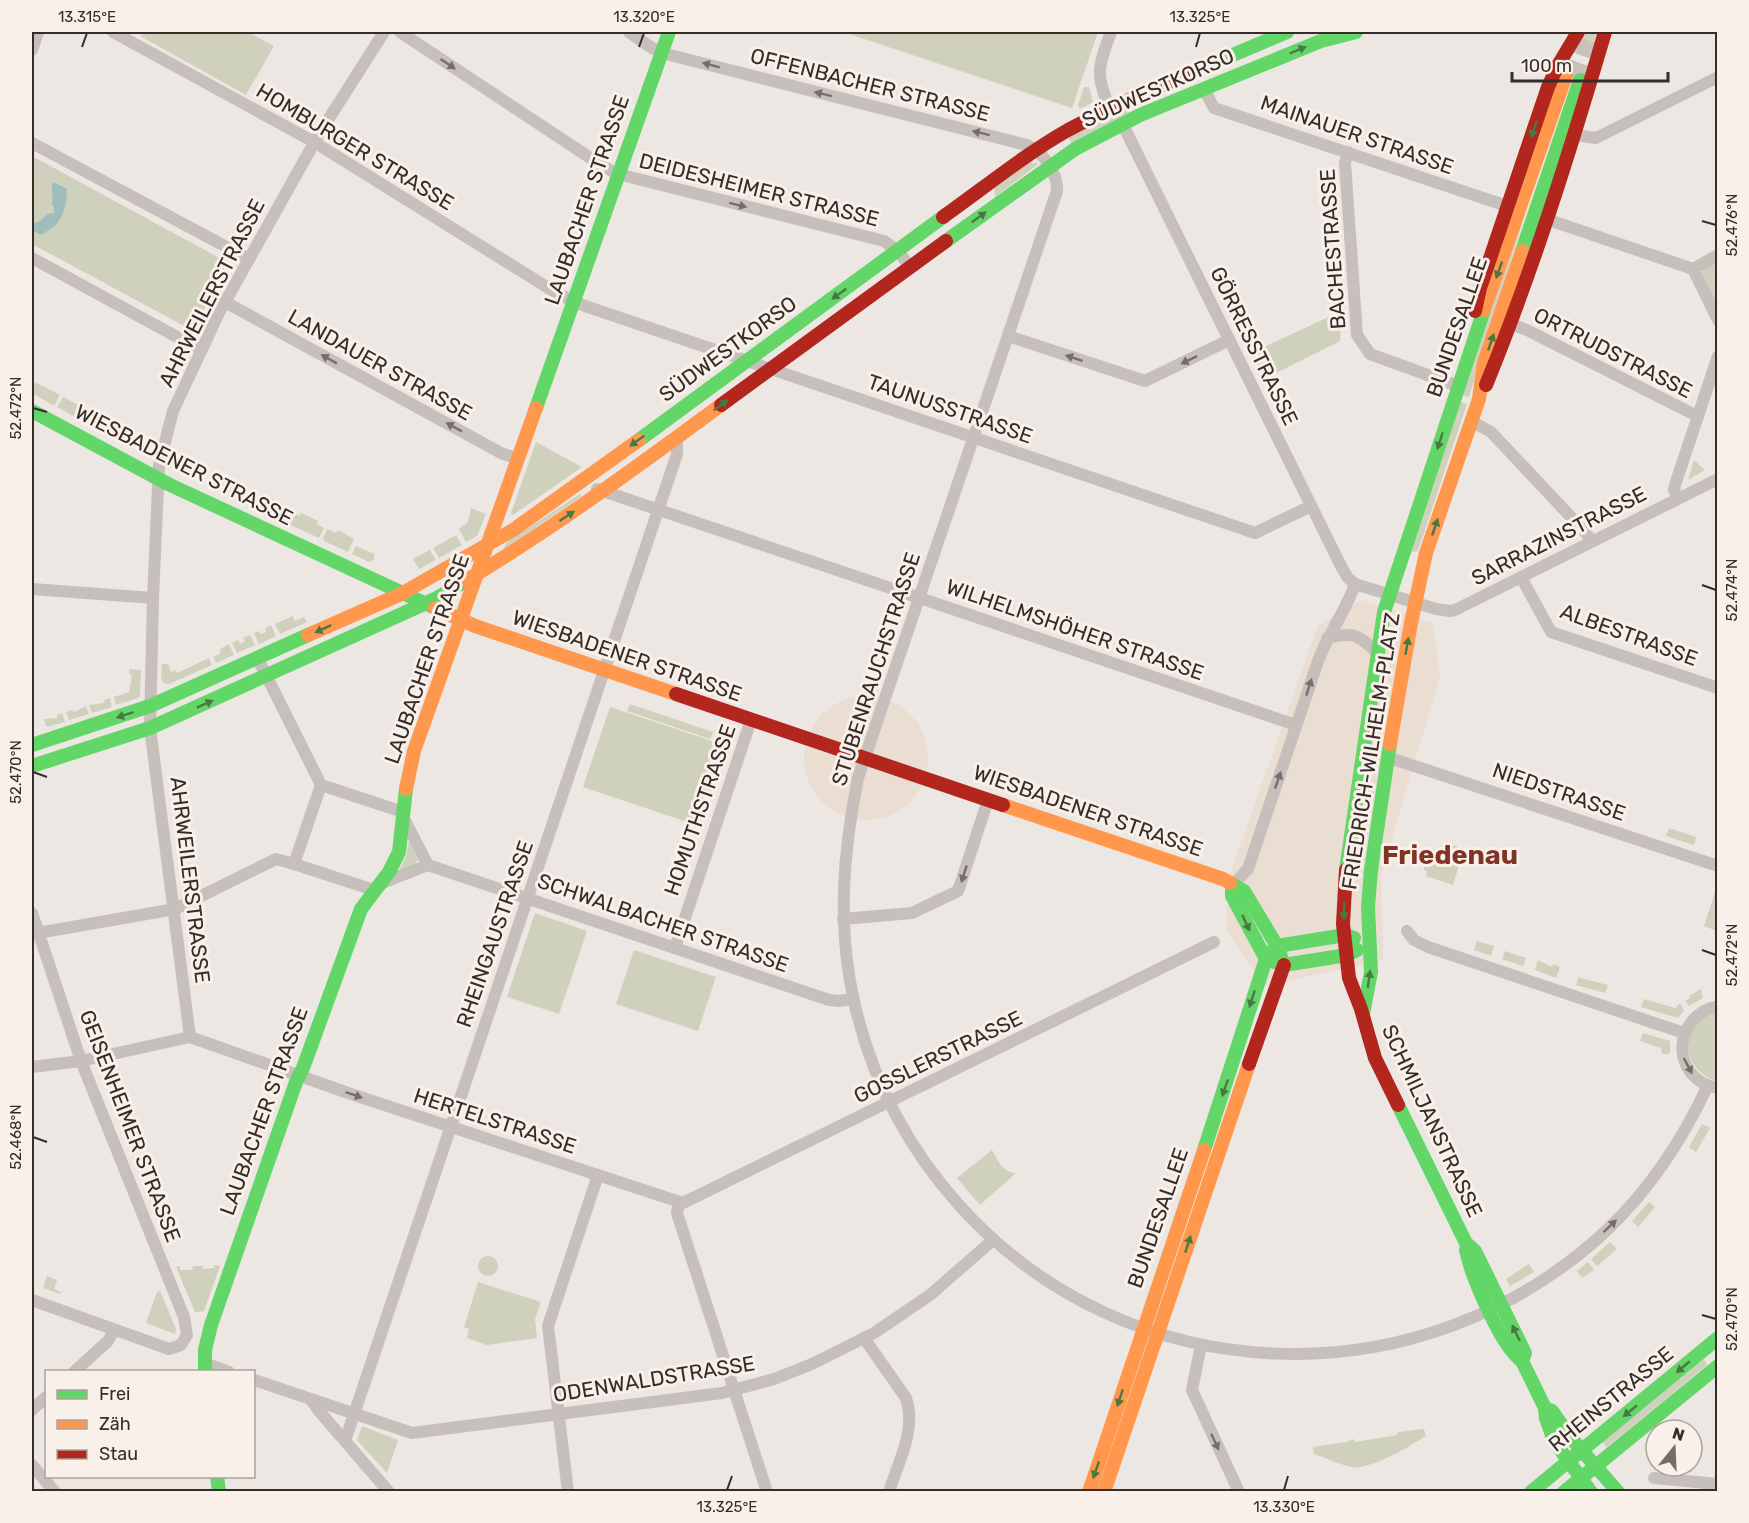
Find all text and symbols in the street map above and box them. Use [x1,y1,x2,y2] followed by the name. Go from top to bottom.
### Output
[58,8,116,26] text: 13.315°E
[613,8,675,26] text: 13.320°E
[1170,8,1230,26] text: 13.325°E
[748,43,992,126] street label: OFFENBACHER STRASSE
[1078,43,1238,132] street label: SÜDWESTKORSO
[1289,45,1307,54] one-way arrow
[1512,45,1668,83] scale bar
[1521,55,1572,77] text: 100 m
[440,58,456,70] one-way arrow
[702,60,720,70] one-way arrow
[252,78,458,215] street label: HOMBURGER STRASSE
[814,88,833,98] one-way arrow
[1257,90,1457,179] street label: MAINAUER STRASSE
[539,92,634,308] street label: LAUBACHER STRASSE
[1529,120,1538,138] one-way arrow
[972,128,991,138] one-way arrow
[637,148,882,231] street label: DEIDESHEIMER STRASSE
[1314,168,1351,330] street label: BACHESTRASSE
[1723,194,1741,256] text: 52.476°N
[153,195,270,391] street label: AHRWEILERSTRASSE
[729,200,747,210] one-way arrow
[971,211,987,223] one-way arrow
[1421,253,1492,400] street label: BUNDESALLEE
[1494,261,1504,279] one-way arrow
[1205,262,1304,429] street label: GÖRRESSTRASSE
[831,288,847,300] one-way arrow
[654,290,801,407] street label: SÜDWESTKORSO
[1530,302,1697,403] street label: ORTRUDSTRASSE
[284,304,477,426] street label: LANDAUER STRASSE
[1487,333,1497,351] one-way arrow
[1065,352,1083,362] one-way arrow
[320,354,337,364] one-way arrow
[1181,355,1198,364] one-way arrow
[864,369,1036,449] street label: TAUNUSSTRASSE
[7,376,25,440] text: 52.472°N
[71,399,297,530] street label: WIESBADENER STRASSE
[713,400,728,412] one-way arrow
[445,422,462,432] one-way arrow
[1434,432,1444,450] one-way arrow
[630,435,646,447] one-way arrow
[1467,481,1650,590] street label: SARRAZINSTRASSE
[559,511,575,522] one-way arrow
[1430,518,1440,536] one-way arrow
[826,549,925,789] street label: STUBENRAUCHSTRASSE
[379,551,474,767] street label: LAUBACHER STRASSE
[1723,558,1741,622] text: 52.474°N
[943,574,1207,685] street label: WILHELMSHÖHER STRASSE
[1557,598,1701,671] street label: ALBESTRASSE
[509,604,745,707] street label: WIESBADENER STRASSE
[1336,611,1405,891] street label: FRIEDRICH-WILHELM-PLATZ
[313,624,331,634] one-way arrow
[1402,636,1411,655] one-way arrow
[1305,678,1314,696] one-way arrow
[196,698,214,708] one-way arrow
[116,710,134,720] one-way arrow
[659,721,741,899] street label: HOMUTHSTRASSE
[7,740,25,804] text: 52.470°N
[1489,757,1629,826] street label: NIEDSTRASSE
[970,759,1206,862] street label: WIESBADENER STRASSE
[1273,771,1283,789] one-way arrow
[165,775,216,985] street label: AHRWEILERSTRASSE
[451,837,538,1031] street label: RHEINGAUSTRASSE
[1382,839,1518,871] district label: Friedenau
[958,865,968,883] one-way arrow
[534,868,792,977] street label: SCHWALBACHER STRASSE
[1339,901,1349,920] one-way arrow
[1242,915,1251,932] one-way arrow
[1723,923,1741,987] text: 52.472°N
[1365,969,1374,988] one-way arrow
[1247,990,1256,1008] one-way arrow
[214,1003,313,1219] street label: LAUBACHER STRASSE
[849,1005,1026,1108] street label: GOSSLERSTRASSE
[75,1006,186,1245] street label: GEISENHEIMER STRASSE
[1377,1021,1488,1221] street label: SCHMILJANSTRASSE
[1683,1058,1693,1075] one-way arrow
[1219,1079,1229,1097] one-way arrow
[411,1082,580,1159] street label: HERTELSTRASSE
[345,1090,363,1100] one-way arrow
[7,1104,25,1170] text: 52.468°N
[1122,1144,1193,1291] street label: BUNDESALLEE
[1602,1220,1616,1234] one-way arrow
[1184,1235,1193,1253] one-way arrow
[1723,1287,1741,1351] text: 52.470°N
[1511,1324,1520,1341] one-way arrow
[1543,1341,1679,1457] street label: RHEINSTRASSE
[551,1350,757,1407] street label: ODENWALDSTRASSE
[1675,1360,1690,1373] one-way arrow
[45,1370,255,1478] legend
[99,1383,130,1405] text: Frei
[1115,1389,1124,1407] one-way arrow
[1622,1404,1638,1417] one-way arrow
[99,1413,131,1435] text: Zäh
[1644,1418,1704,1478] north arrow
[1211,1434,1220,1451] one-way arrow
[99,1443,138,1465] text: Stau
[1091,1461,1101,1479] one-way arrow
[697,1498,757,1516] text: 13.325°E
[1253,1498,1315,1516] text: 13.330°E

